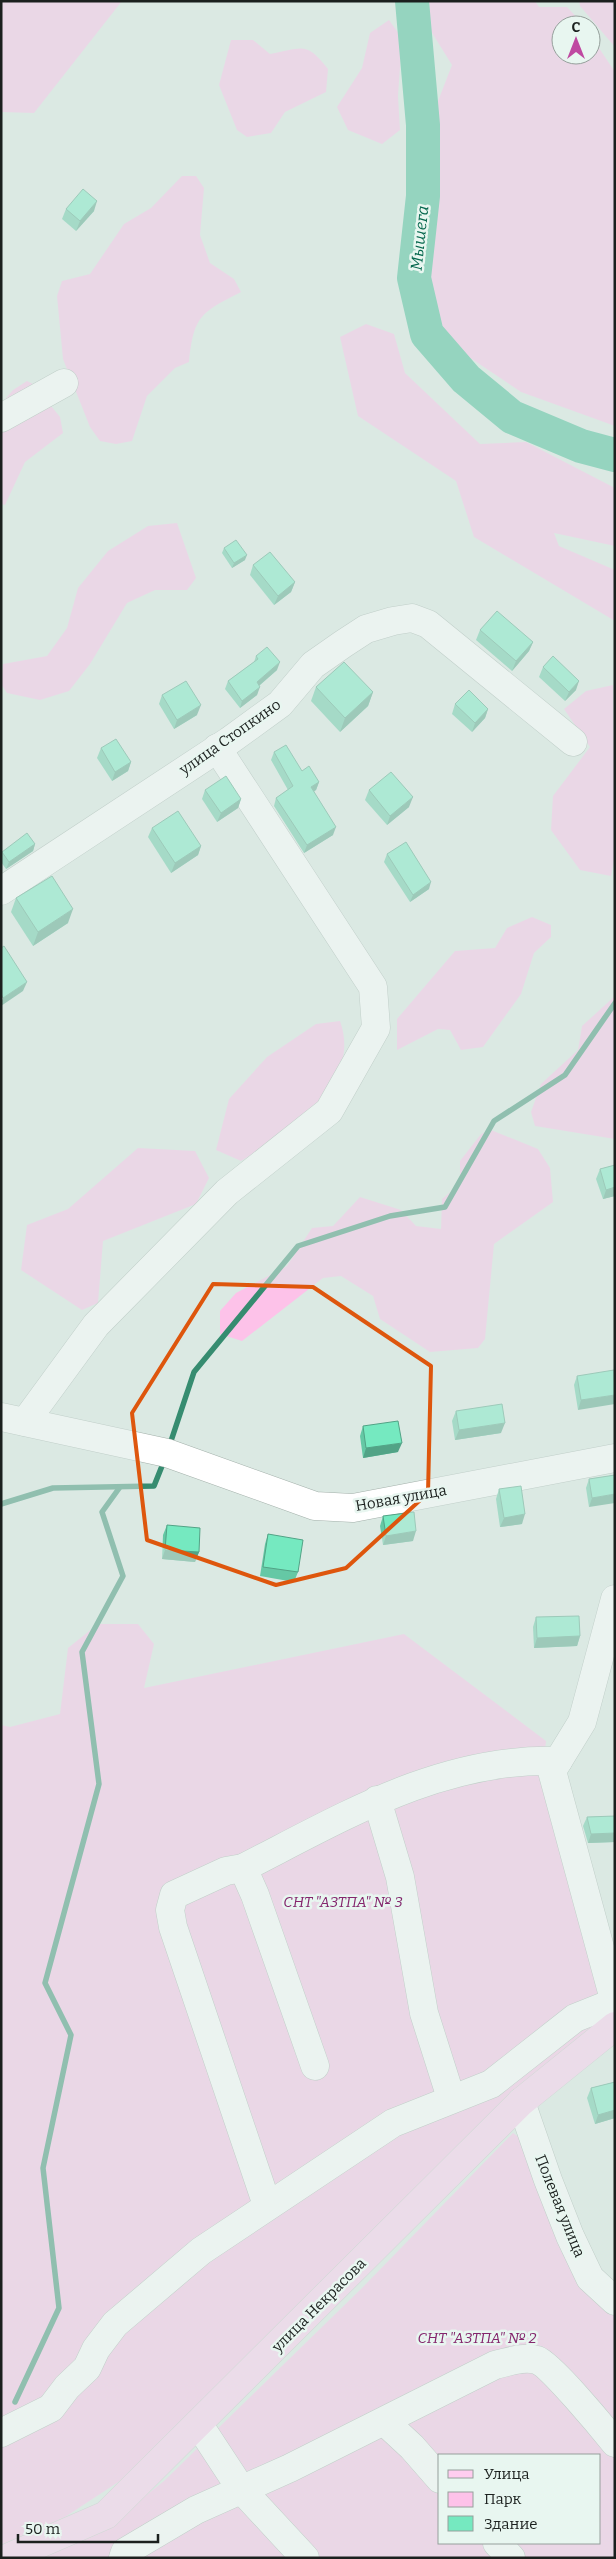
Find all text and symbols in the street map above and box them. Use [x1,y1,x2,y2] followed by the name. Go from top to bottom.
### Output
[551,15,601,65] north arrow
[572,19,581,36] text: С
[407,205,432,271] water label: Мышега
[175,695,284,779] street label: улица Стопкино
[354,1481,448,1515] street label: Новая улица
[283,1893,403,1911] park label: СНТ "АЗТПА" № 3
[531,2152,589,2260] street label: Полевая улица
[268,2254,370,2356] street label: улица Некрасова
[417,2329,537,2347] park label: СНТ "АЗТПА" № 2
[438,2454,601,2544] legend
[484,2465,530,2483] text: Улица
[484,2490,522,2508] text: Парк
[18,2512,158,2544] scale bar
[484,2515,538,2533] text: Здание
[25,2520,61,2538] text: 50 m

